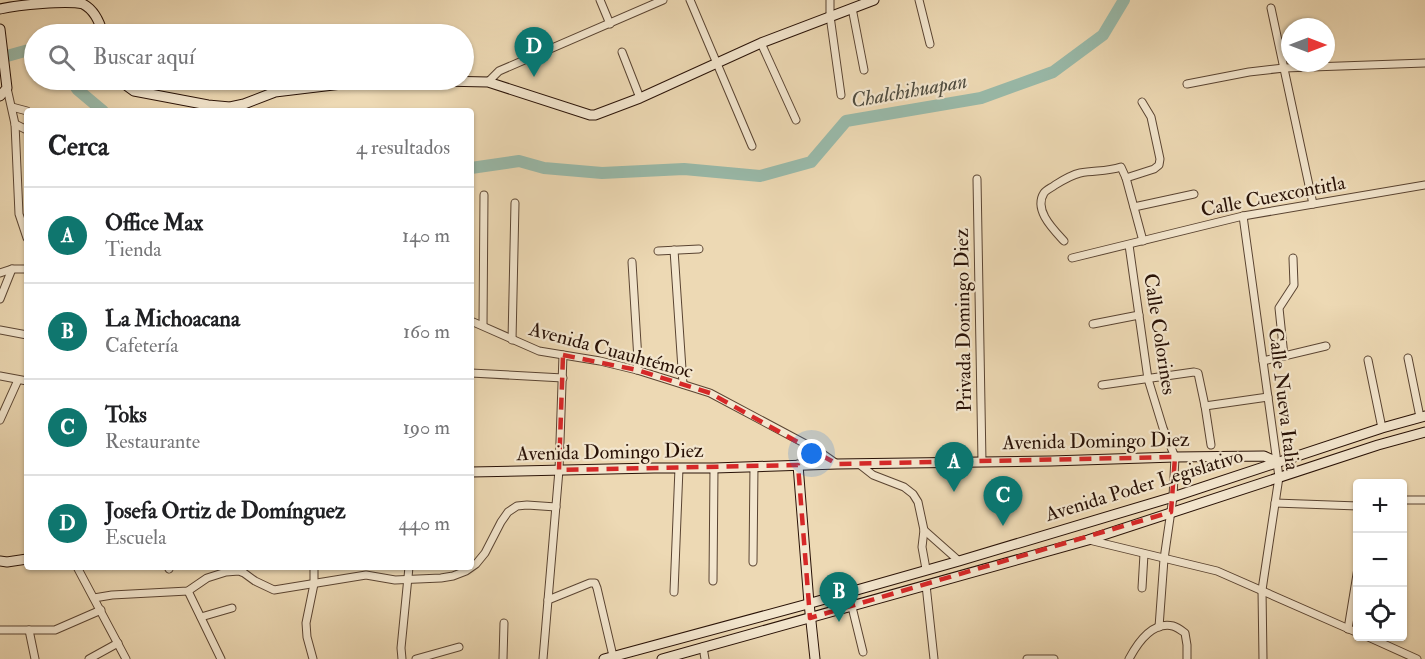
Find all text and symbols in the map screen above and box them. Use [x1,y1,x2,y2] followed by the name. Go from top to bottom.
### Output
[1281,18,1335,72] north arrow
[24,24,474,90] search box
[514,28,554,77] pin: D
[45,41,78,74] icon: search
[93,43,195,71] text: Buscar aquí
[849,67,969,115] water label: Chalchihuapan
[48,131,109,163] text: Cerca
[356,135,450,160] text: 4 resultados
[1199,170,1348,222] street label: Calle Cuexcontitla
[105,209,203,237] text: Office Max
[61,223,74,248] text: A
[402,223,450,248] text: 140 m
[949,228,977,412] street label: Privada Domingo Diez
[105,237,162,262] text: Tienda
[1138,271,1182,397] street label: Calle Colorines
[105,305,240,333] text: La Michoacana
[525,316,696,384] street label: Avenida Cuauhtémoc
[61,319,74,344] text: B
[403,319,450,344] text: 160 m
[1263,326,1305,473] street label: Calle Nueva Italia
[105,333,178,358] text: Cafetería
[105,401,147,429] text: Toks
[60,415,75,440] text: C
[403,415,450,440] text: 190 m
[1001,427,1190,455] street label: Avenida Domingo Diez
[105,429,200,454] text: Restaurante
[515,438,704,466] street label: Avenida Domingo Diez
[797,439,826,468] your location
[934,442,974,492] pin: A
[1041,443,1246,527] street label: Avenida Poder Legislativo
[984,476,1022,526] pin: C
[1353,479,1407,641] map controls
[1353,479,1407,533] button: +
[105,497,346,525] text: Josefa Ortiz de Domínguez
[59,511,76,536] text: D
[398,511,450,536] text: 440 m
[105,525,166,550] text: Escuela
[1353,533,1407,587] button: −
[820,572,858,622] pin: B
[1353,587,1407,641] button: locate

